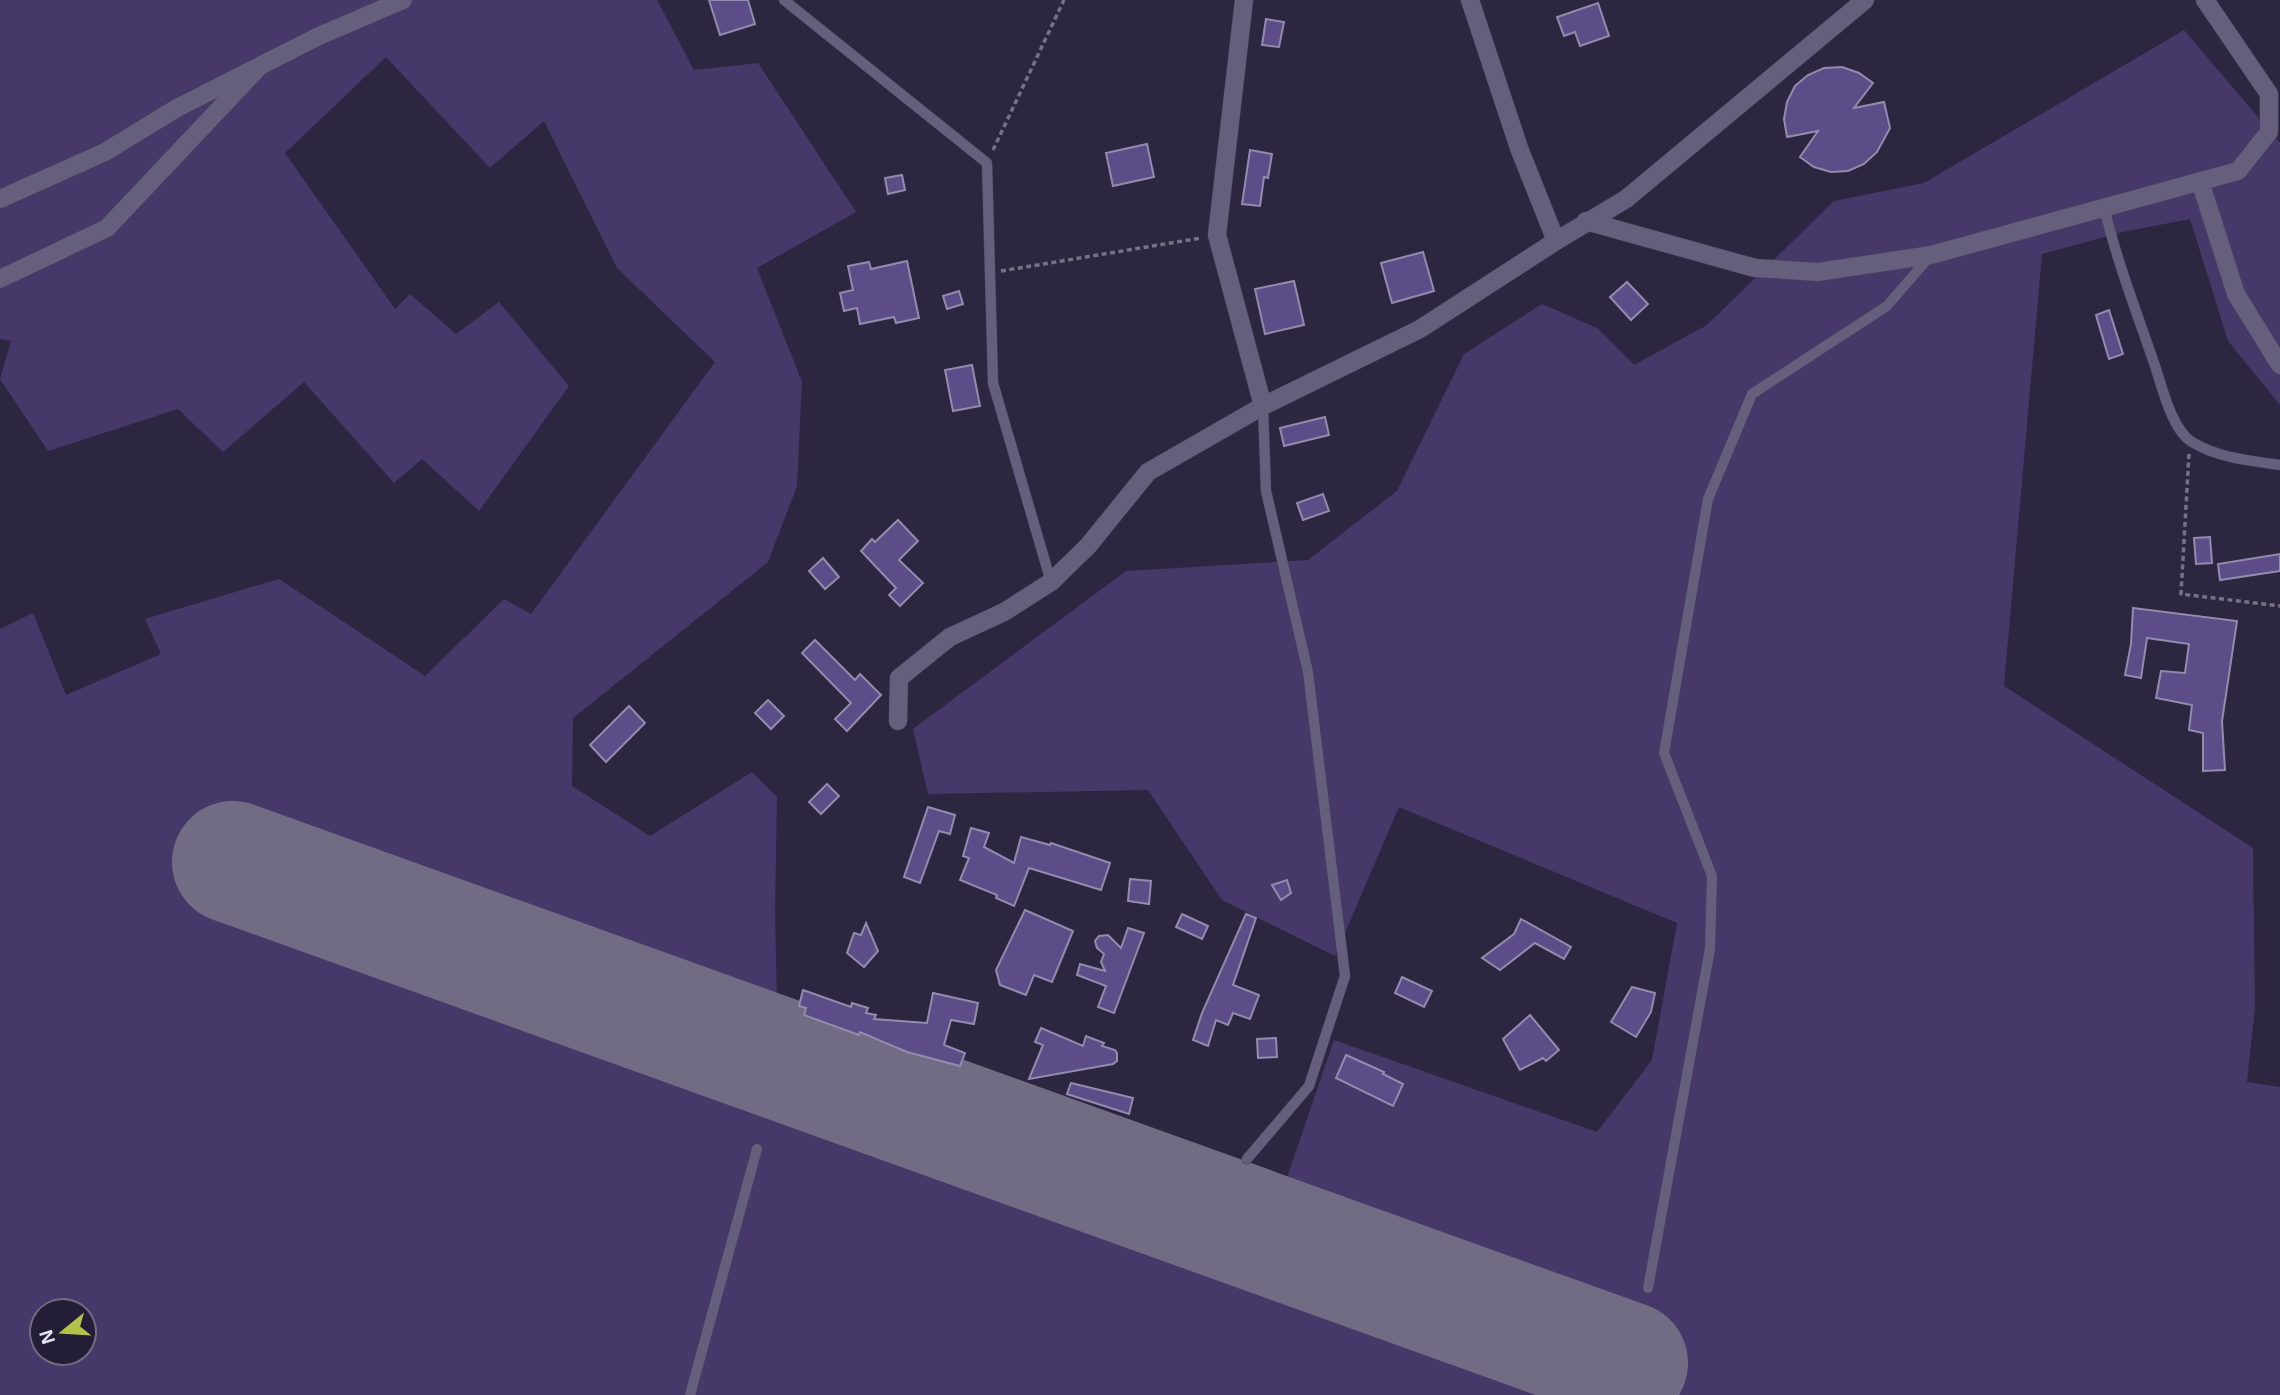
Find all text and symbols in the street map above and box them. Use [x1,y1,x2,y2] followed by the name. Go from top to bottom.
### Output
[28,1297,98,1367] north arrow
[35,1327,59,1347] text: N

